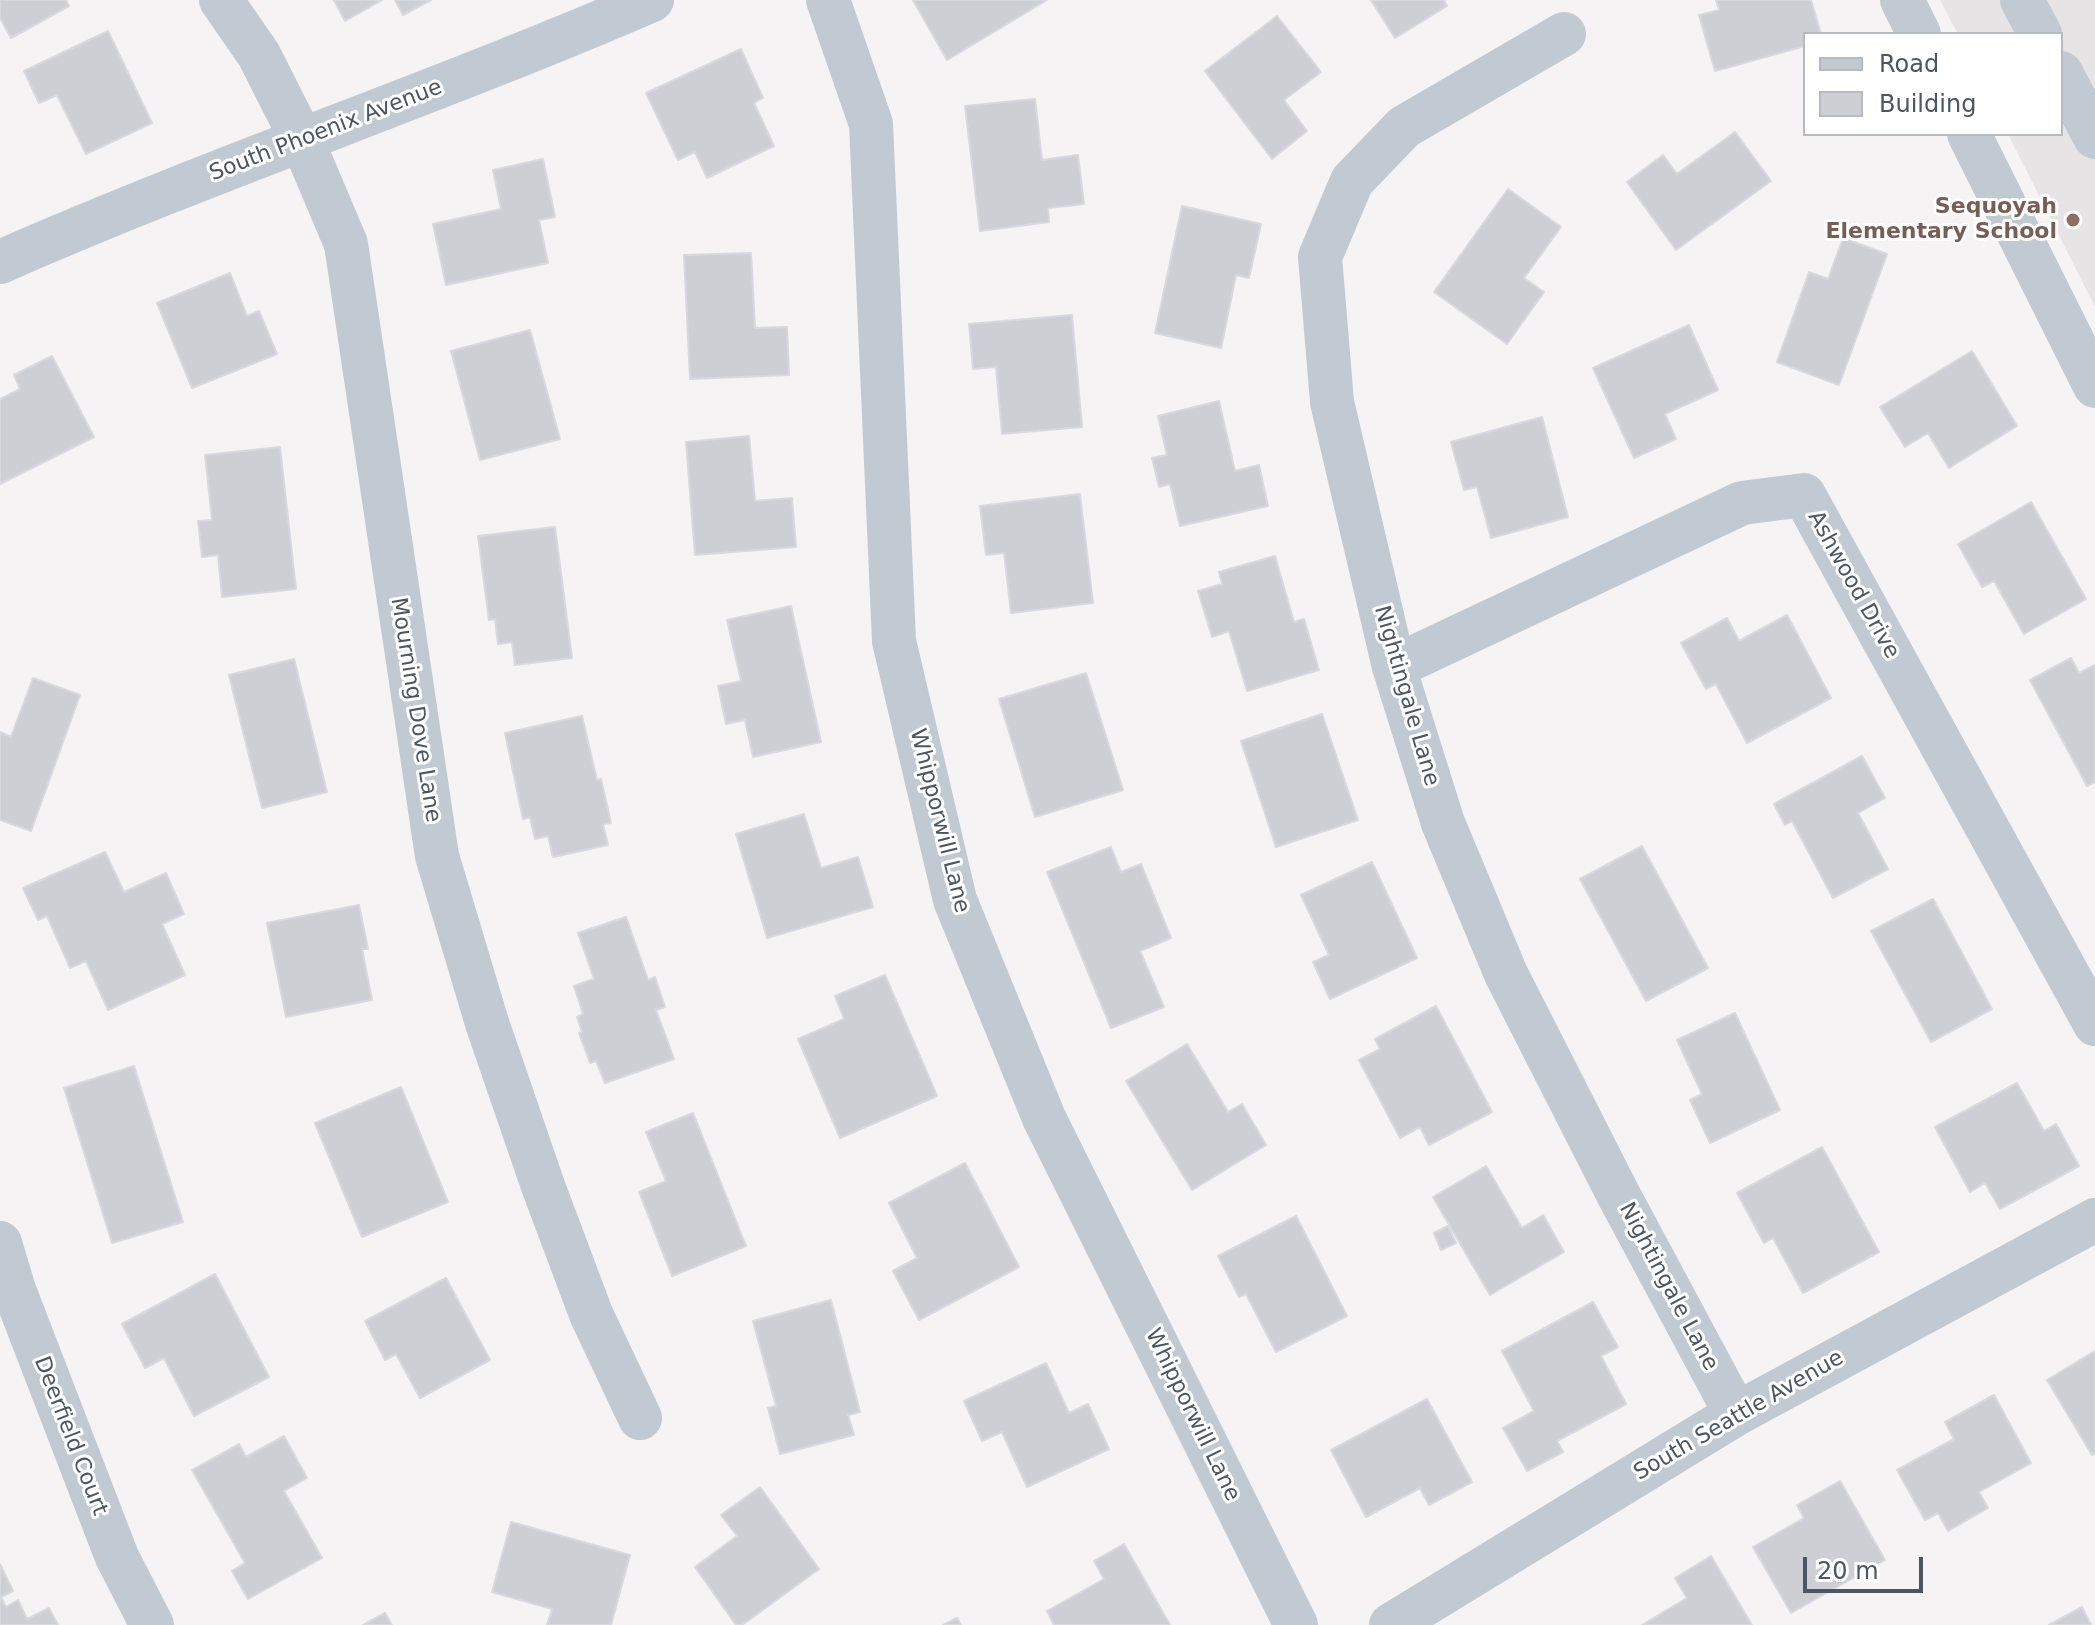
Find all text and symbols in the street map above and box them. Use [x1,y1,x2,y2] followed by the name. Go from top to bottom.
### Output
[1803,32,2063,136] legend
[1879,50,1939,78] text: Road
[206,74,446,188] street label: South Phoenix Avenue
[1879,90,1976,118] text: Building
[1825,194,2057,246] place label: Sequoyah Elementary School
[2064,211,2082,229] marker: Sequoyah Elementary School
[1801,506,1905,664] street label: Ashwood Drive
[384,596,446,824] street label: Mourning Dove Lane
[1368,603,1444,789] street label: Nightingale Lane
[903,726,975,916] street label: Whipporwill Lane
[1613,1198,1723,1376] street label: Nightingale Lane
[1139,1324,1245,1506] street label: Whipporwill Lane
[1630,1345,1848,1487] street label: South Seattle Avenue
[28,1353,112,1519] street label: Deerfield Court
[1807,1541,1927,1591] scale bar
[1817,1557,1879,1585] text: 20 m

